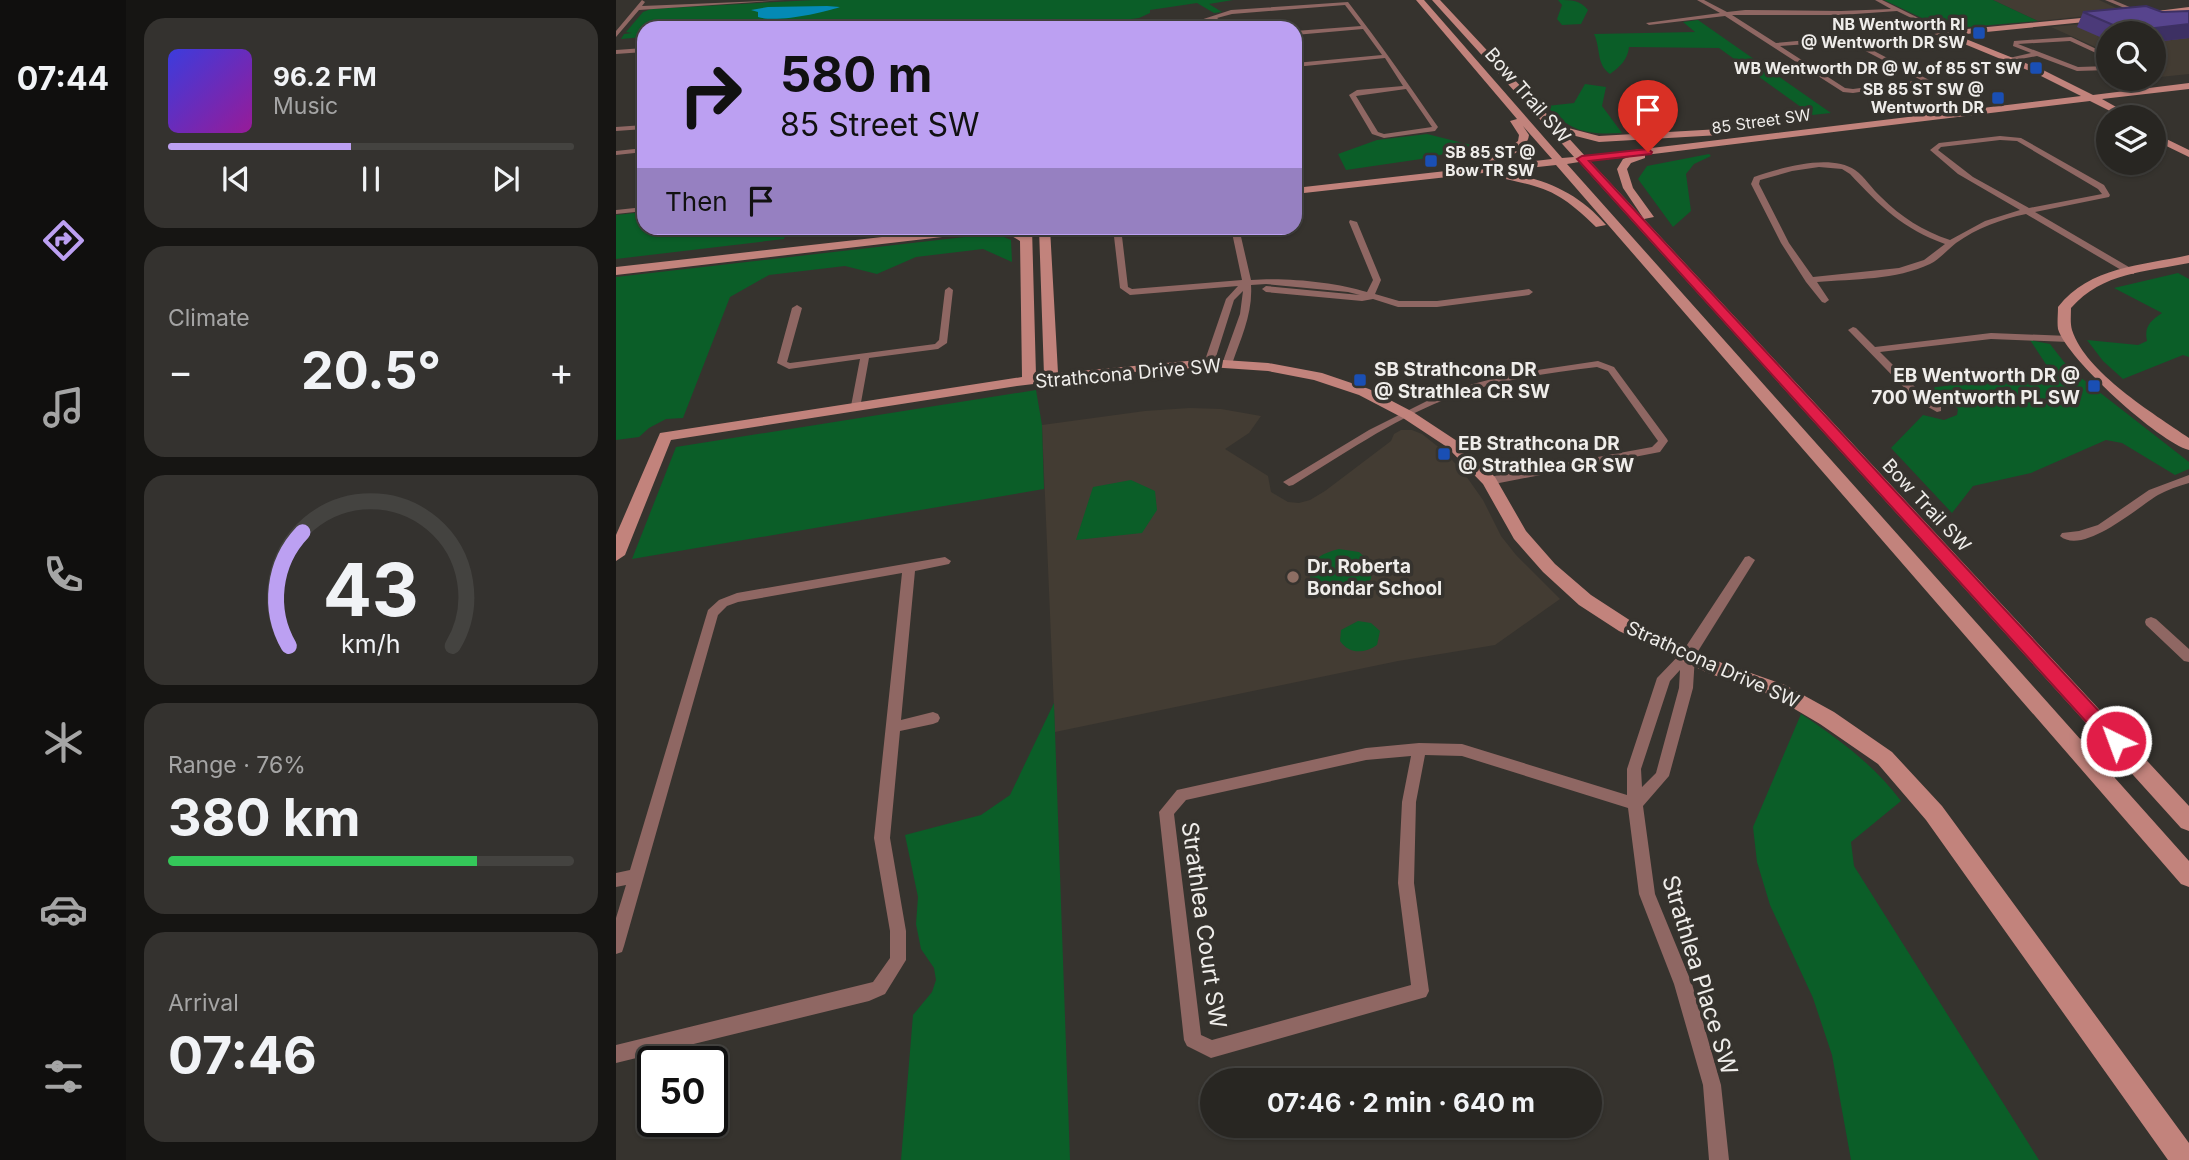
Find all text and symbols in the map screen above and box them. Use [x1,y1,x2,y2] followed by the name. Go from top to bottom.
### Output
[1801,14,1965,52] place label: NB Wentworth RI @ Wentworth DR SW
[2096,21,2166,175] map controls
[2096,21,2166,91] button: search
[1971,25,1987,41] marker: NB Wentworth RI @ Wentworth DR SW
[1480,43,1575,148] street label: Bow Trail SW
[780,45,933,104] text: 580 m
[665,49,756,140] icon: right
[1734,58,2022,78] place label: WB Wentworth DR @ W. of 85 ST SW
[17,59,109,98] text: 07:44
[2028,60,2044,76] marker: WB Wentworth DR @ W. of 85 ST SW
[273,61,377,92] text: 96.2 FM
[1863,79,1984,117] place label: SB 85 ST SW @ Wentworth DR
[1618,80,1678,152] pin
[1990,90,2006,106] marker: SB 85 ST SW @ Wentworth DR
[1629,91,1667,129] icon: arrive
[273,92,338,120] text: Music
[1710,104,1812,138] street label: 85 Street SW
[780,105,980,144] text: 85 Street SW
[2096,105,2166,175] button: layers
[1445,142,1535,180] place label: SB 85 ST @ Bow TR SW
[1423,153,1439,169] marker: SB 85 ST @ Bow TR SW
[217,160,255,198] icon: previous
[352,160,390,198] icon: pause
[487,160,525,198] icon: next
[742,182,780,220] icon: arrive
[665,186,728,217] text: Then
[39,216,88,265] icon: directions
[168,304,250,332] text: Climate
[301,339,441,402] text: 20.5°
[168,348,193,394] text: −
[549,348,574,394] text: +
[1034,354,1222,393] street label: Strathcona Drive SW
[1374,358,1550,403] place label: SB Strathcona DR @ Strathlea CR SW
[1871,364,2080,409] place label: EB Wentworth DR @ 700 Wentworth PL SW
[1352,372,1368,388] marker: SB Strathcona DR @ Strathlea CR SW
[2086,378,2102,394] marker: EB Wentworth DR @ 700 Wentworth PL SW
[39,383,88,432] icon: music
[1458,432,1634,477] place label: EB Strathcona DR @ Strathlea GR SW
[1436,446,1452,462] marker: EB Strathcona DR @ Strathlea GR SW
[1878,454,1976,557] street label: Bow Trail SW
[323,545,419,634] text: 43
[39,550,88,599] icon: phone
[1307,555,1442,600] place label: Dr. Roberta Bondar School
[1285,569,1301,585] marker: Dr. Roberta Bondar School
[1623,616,1803,713] street label: Strathcona Drive SW
[341,629,401,659] text: km/h
[2079,704,2153,778] position arrow
[39,718,88,767] icon: climate
[168,751,306,779] text: Range · 76%
[168,786,360,849] text: 380 km
[1176,820,1232,1030] street label: Strathlea Court SW
[1656,872,1744,1078] street label: Strathlea Place SW
[39,885,88,934] icon: car
[168,989,239,1017] text: Arrival
[168,1024,317,1087] text: 07:46
[637,1046,728,1137] speed limit sign: 50
[39,1052,88,1101] icon: filters
[1267,1087,1535,1118] text: 07:46 · 2 min · 640 m

